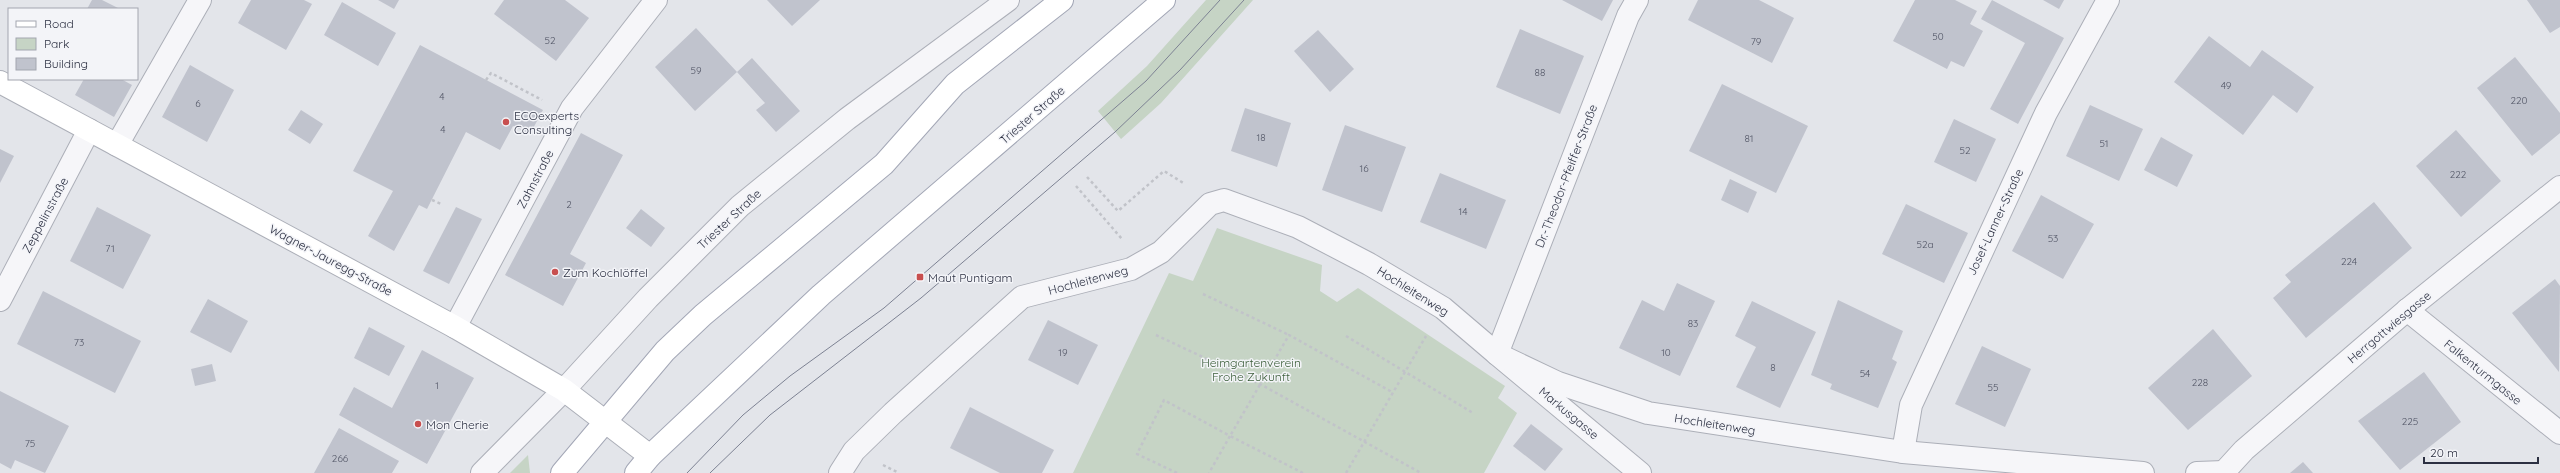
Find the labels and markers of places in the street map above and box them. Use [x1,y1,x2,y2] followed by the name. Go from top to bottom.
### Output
[514,108,579,137] place label: ECOexperts Consulting
[501,117,511,127] marker: ECOexperts Consulting
[563,265,648,280] place label: Zum Kochlöffel
[550,267,560,277] marker: Zum Kochlöffel
[928,270,1012,285] place label: Maut Puntigam
[915,272,925,282] marker: Maut Puntigam
[426,417,489,432] place label: Mon Cherie
[413,419,423,429] marker: Mon Cherie

